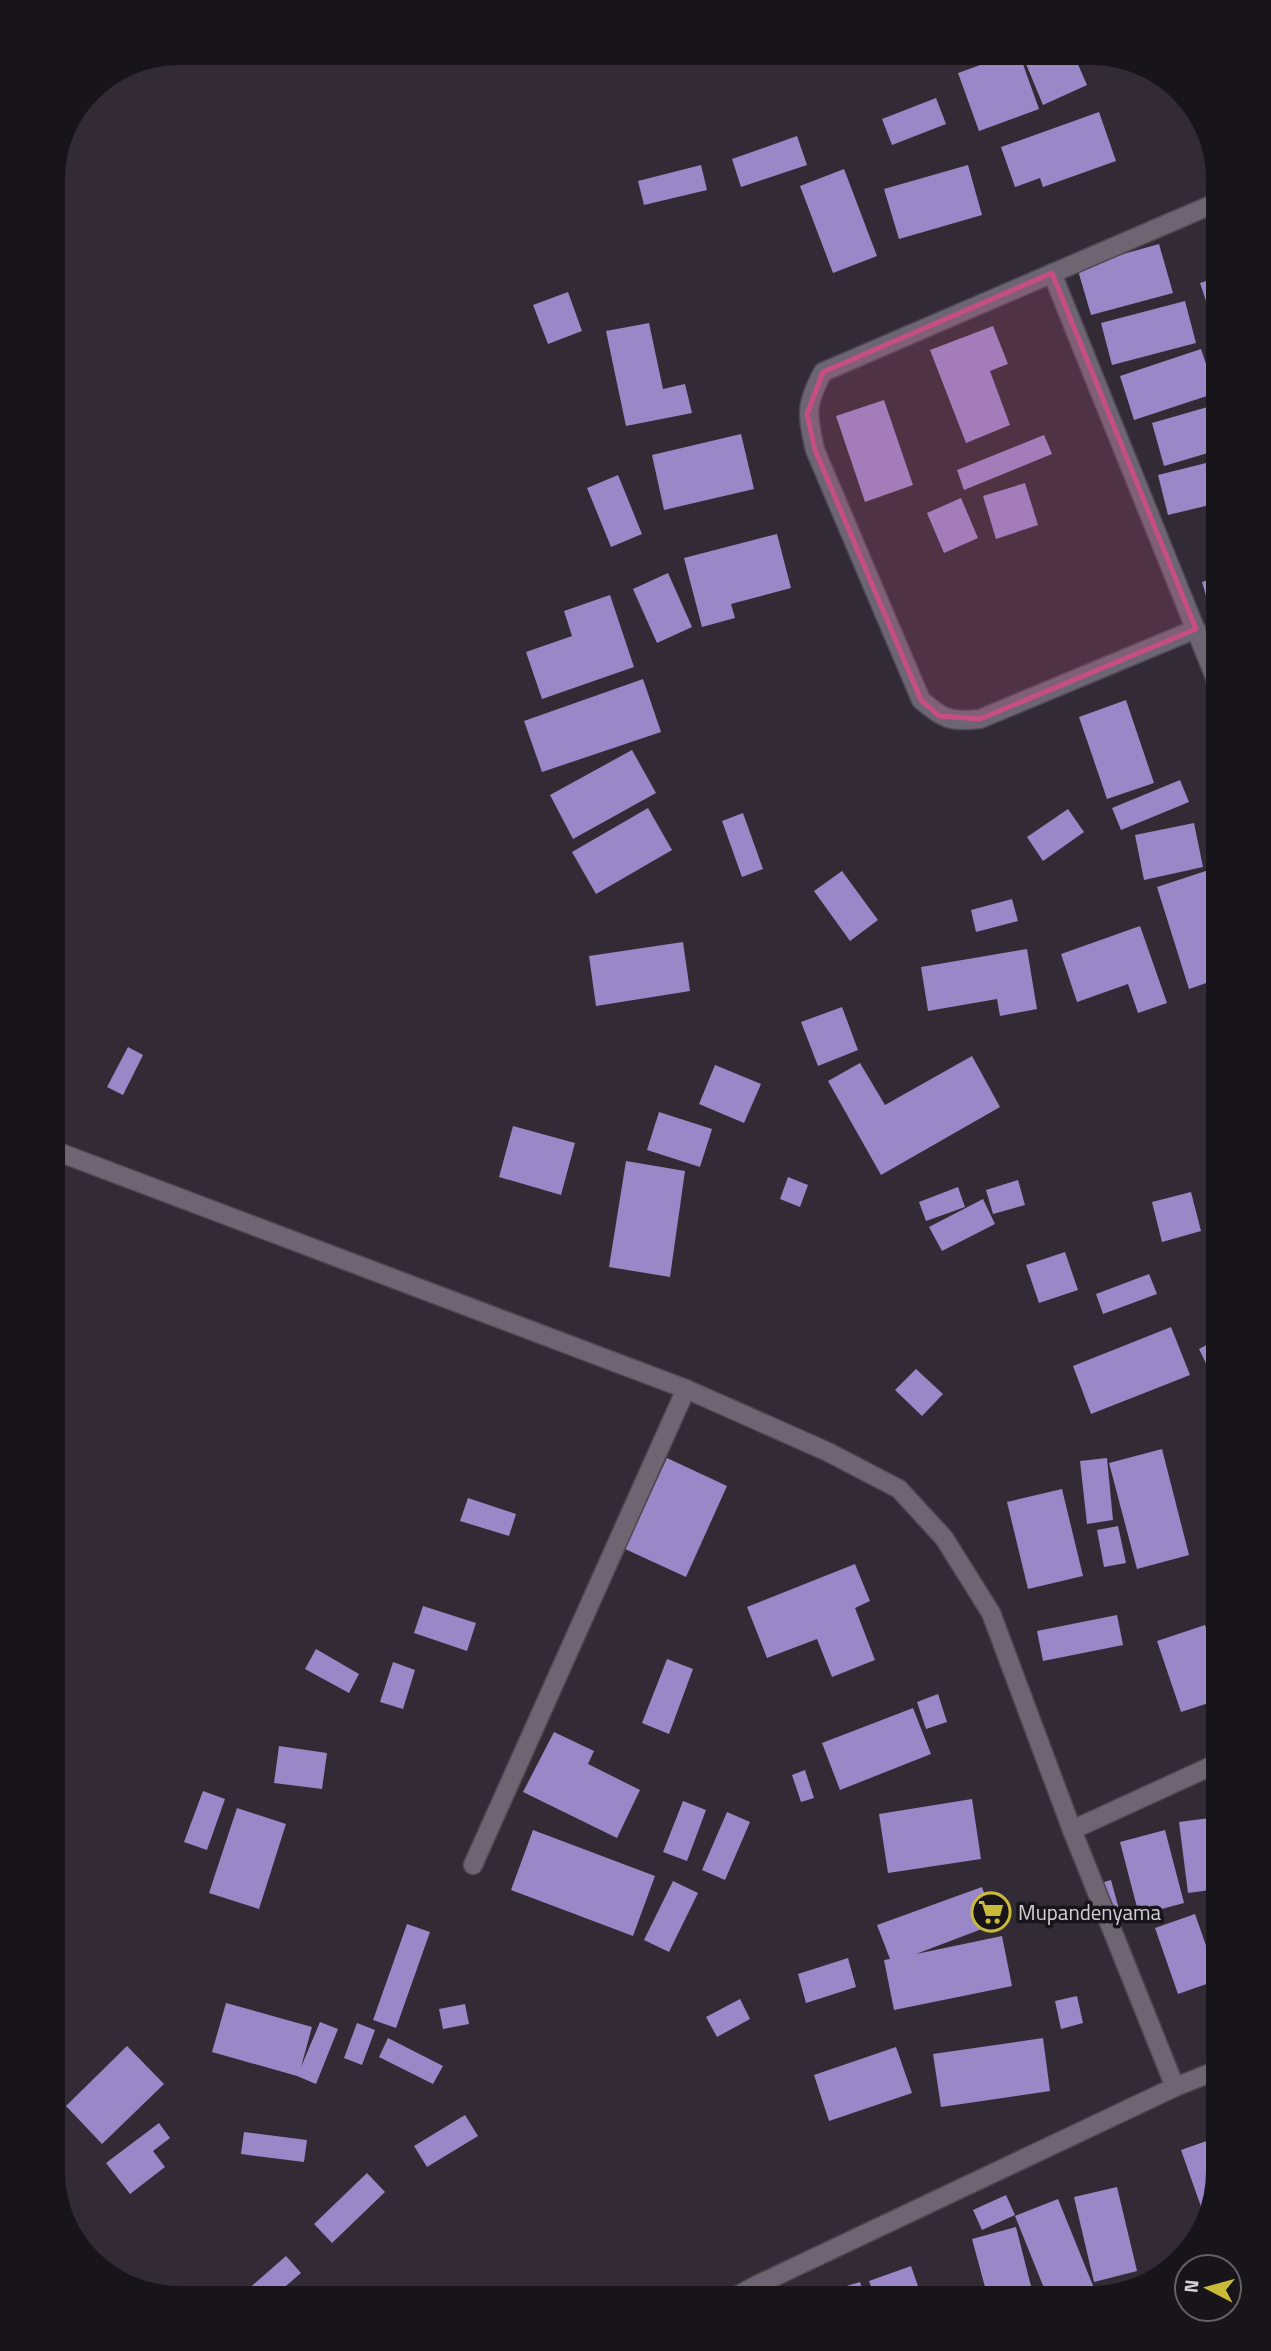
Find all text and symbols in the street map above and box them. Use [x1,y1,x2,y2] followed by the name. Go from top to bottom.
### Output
[970,1891,1012,1933] supermarket icon: Mupandenyama
[1018,1896,1162,1928] place label: Mupandenyama
[1173,2253,1243,2323] north arrow
[1175,2278,1206,2294] text: N

